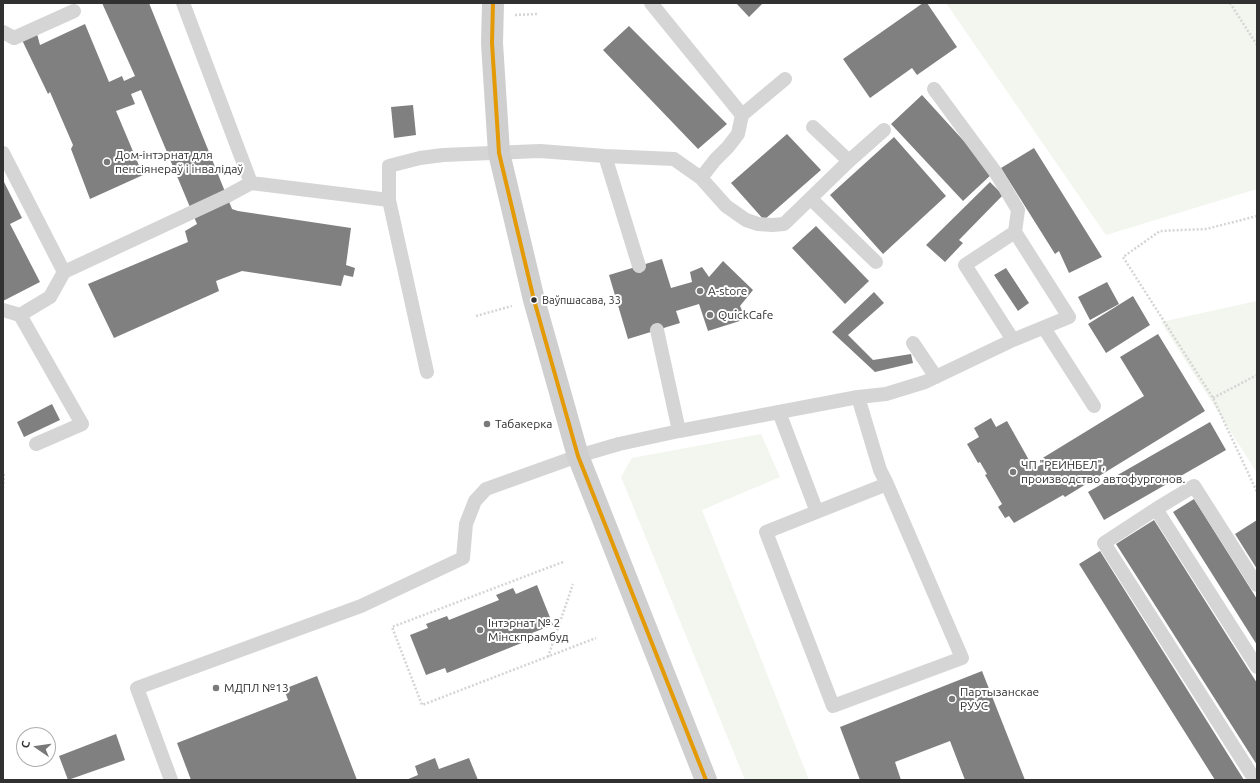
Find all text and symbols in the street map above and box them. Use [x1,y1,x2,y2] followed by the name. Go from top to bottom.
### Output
[115,148,243,176] place label: Дом-інтэрнат для пенсіянераў і інвалідаў
[102,157,112,167] marker: Дом-інтэрнат для пенсіянераў і інвалідаў
[708,284,747,298] place label: А-store
[695,286,705,296] marker: А-store
[542,293,621,307] place label: Ваўпшасава, 33
[529,295,539,305] marker: Ваўпшасава, 33
[718,308,773,322] place label: QuickCafe
[705,310,715,320] marker: QuickCafe
[495,417,553,431] place label: Табакерка
[482,419,492,429] marker: Табакерка
[1021,458,1185,486] place label: ЧП "РЕИНБЕЛ", производство автофургонов.
[1008,467,1018,477] marker: ЧП "РЕИНБЕЛ", производство автофургонов.
[488,616,569,644] place label: Інтэрнат № 2 Мінскпрамбуд
[475,625,485,635] marker: Інтэрнат № 2 Мінскпрамбуд
[224,681,289,695] place label: МДПЛ №13
[211,683,221,693] marker: МДПЛ №13
[960,685,1039,713] place label: Партызанскае РУУС
[947,694,957,704] marker: Партызанскае РУУС
[16,727,56,767] north arrow
[19,740,32,749] text: С

